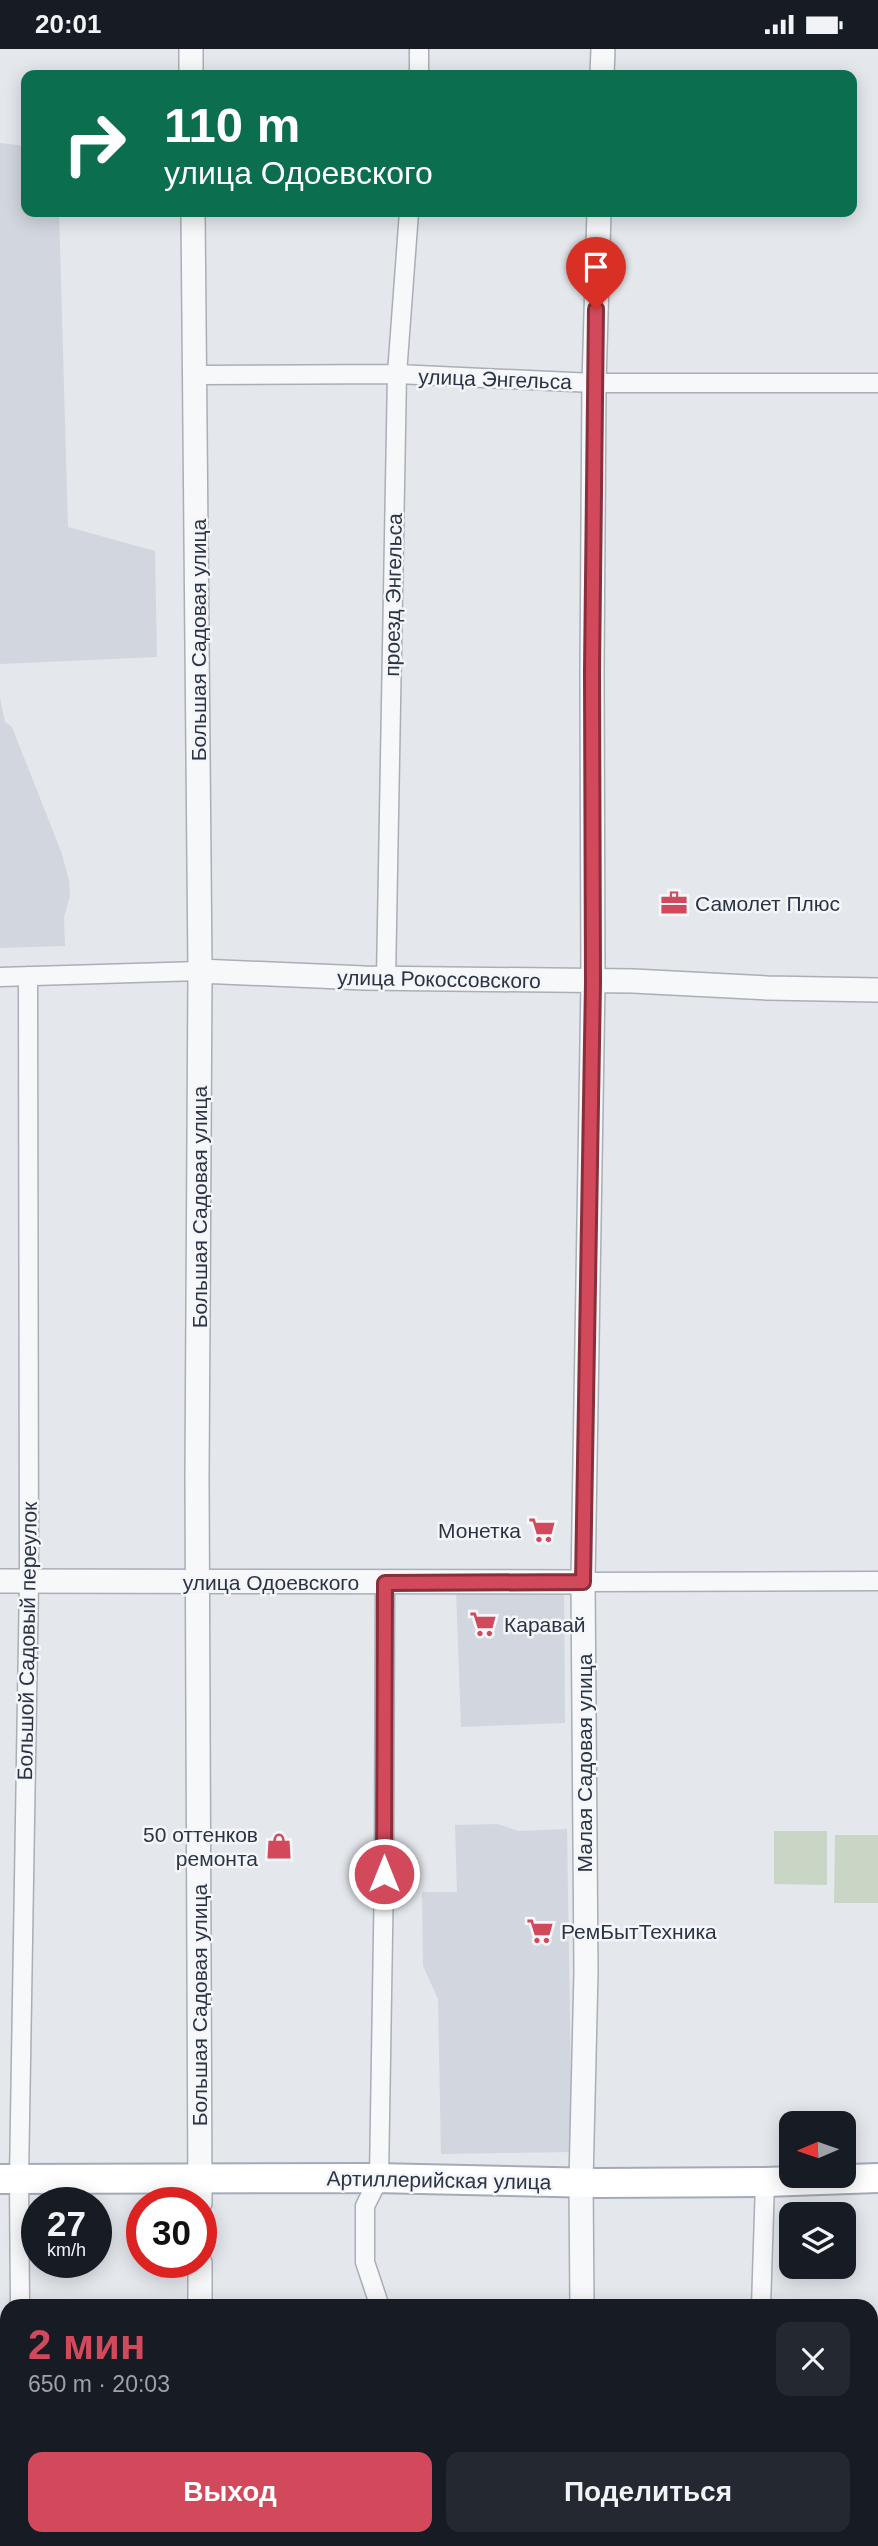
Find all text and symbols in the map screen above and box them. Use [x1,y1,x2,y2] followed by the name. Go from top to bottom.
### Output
[35,9,102,39] text: 20:01
[49,98,140,189] icon: right
[164,98,300,152] text: 110 m
[164,155,433,191] text: улица Одоевского
[566,237,626,309] pin
[577,248,615,286] icon: arrive
[418,365,573,393] street label: улица Энгельса
[380,513,406,677] street label: проезд Энгельса
[187,518,210,761] street label: Большая Садовая улица
[659,888,689,918] office icon: Самолет Плюс
[695,892,840,915] place label: Самолет Плюс
[337,966,541,992] street label: улица Рокоссовского
[188,1085,211,1328] street label: Большая Садовая улица
[13,1501,41,1781] street label: Большой Садовый переулок
[527,1515,557,1545] supermarket icon: Монетка
[438,1519,521,1542] place label: Монетка
[183,1571,359,1594] street label: улица Одоевского
[468,1609,498,1639] supermarket icon: Каравай
[504,1613,586,1636] place label: Каравай
[573,1653,596,1873] street label: Малая Садовая улица
[143,1823,258,1870] place label: 50 оттенков ремонта
[264,1831,294,1861] shop icon: 50 оттенков ремонта
[347,1837,421,1911] position arrow
[188,1883,211,2126] street label: Большая Садовая улица
[525,1916,555,1946] supermarket icon: РемБытТехника
[561,1920,717,1943] place label: РемБытТехника
[779,2111,856,2187] north arrow
[779,2111,856,2279] map controls
[326,2167,552,2193] street label: Артиллерийская улица
[126,2187,217,2278] speed limit sign: 30
[779,2202,856,2279] button: layers
[47,2204,86,2243] text: 27
[47,2240,86,2260] text: km/h
[28,2321,145,2368] text: 2 мин
[776,2322,850,2396] button: close
[28,2371,170,2397] text: 650 m · 20:03
[28,2452,432,2532] button: Выход
[446,2452,850,2532] button: Поделиться

